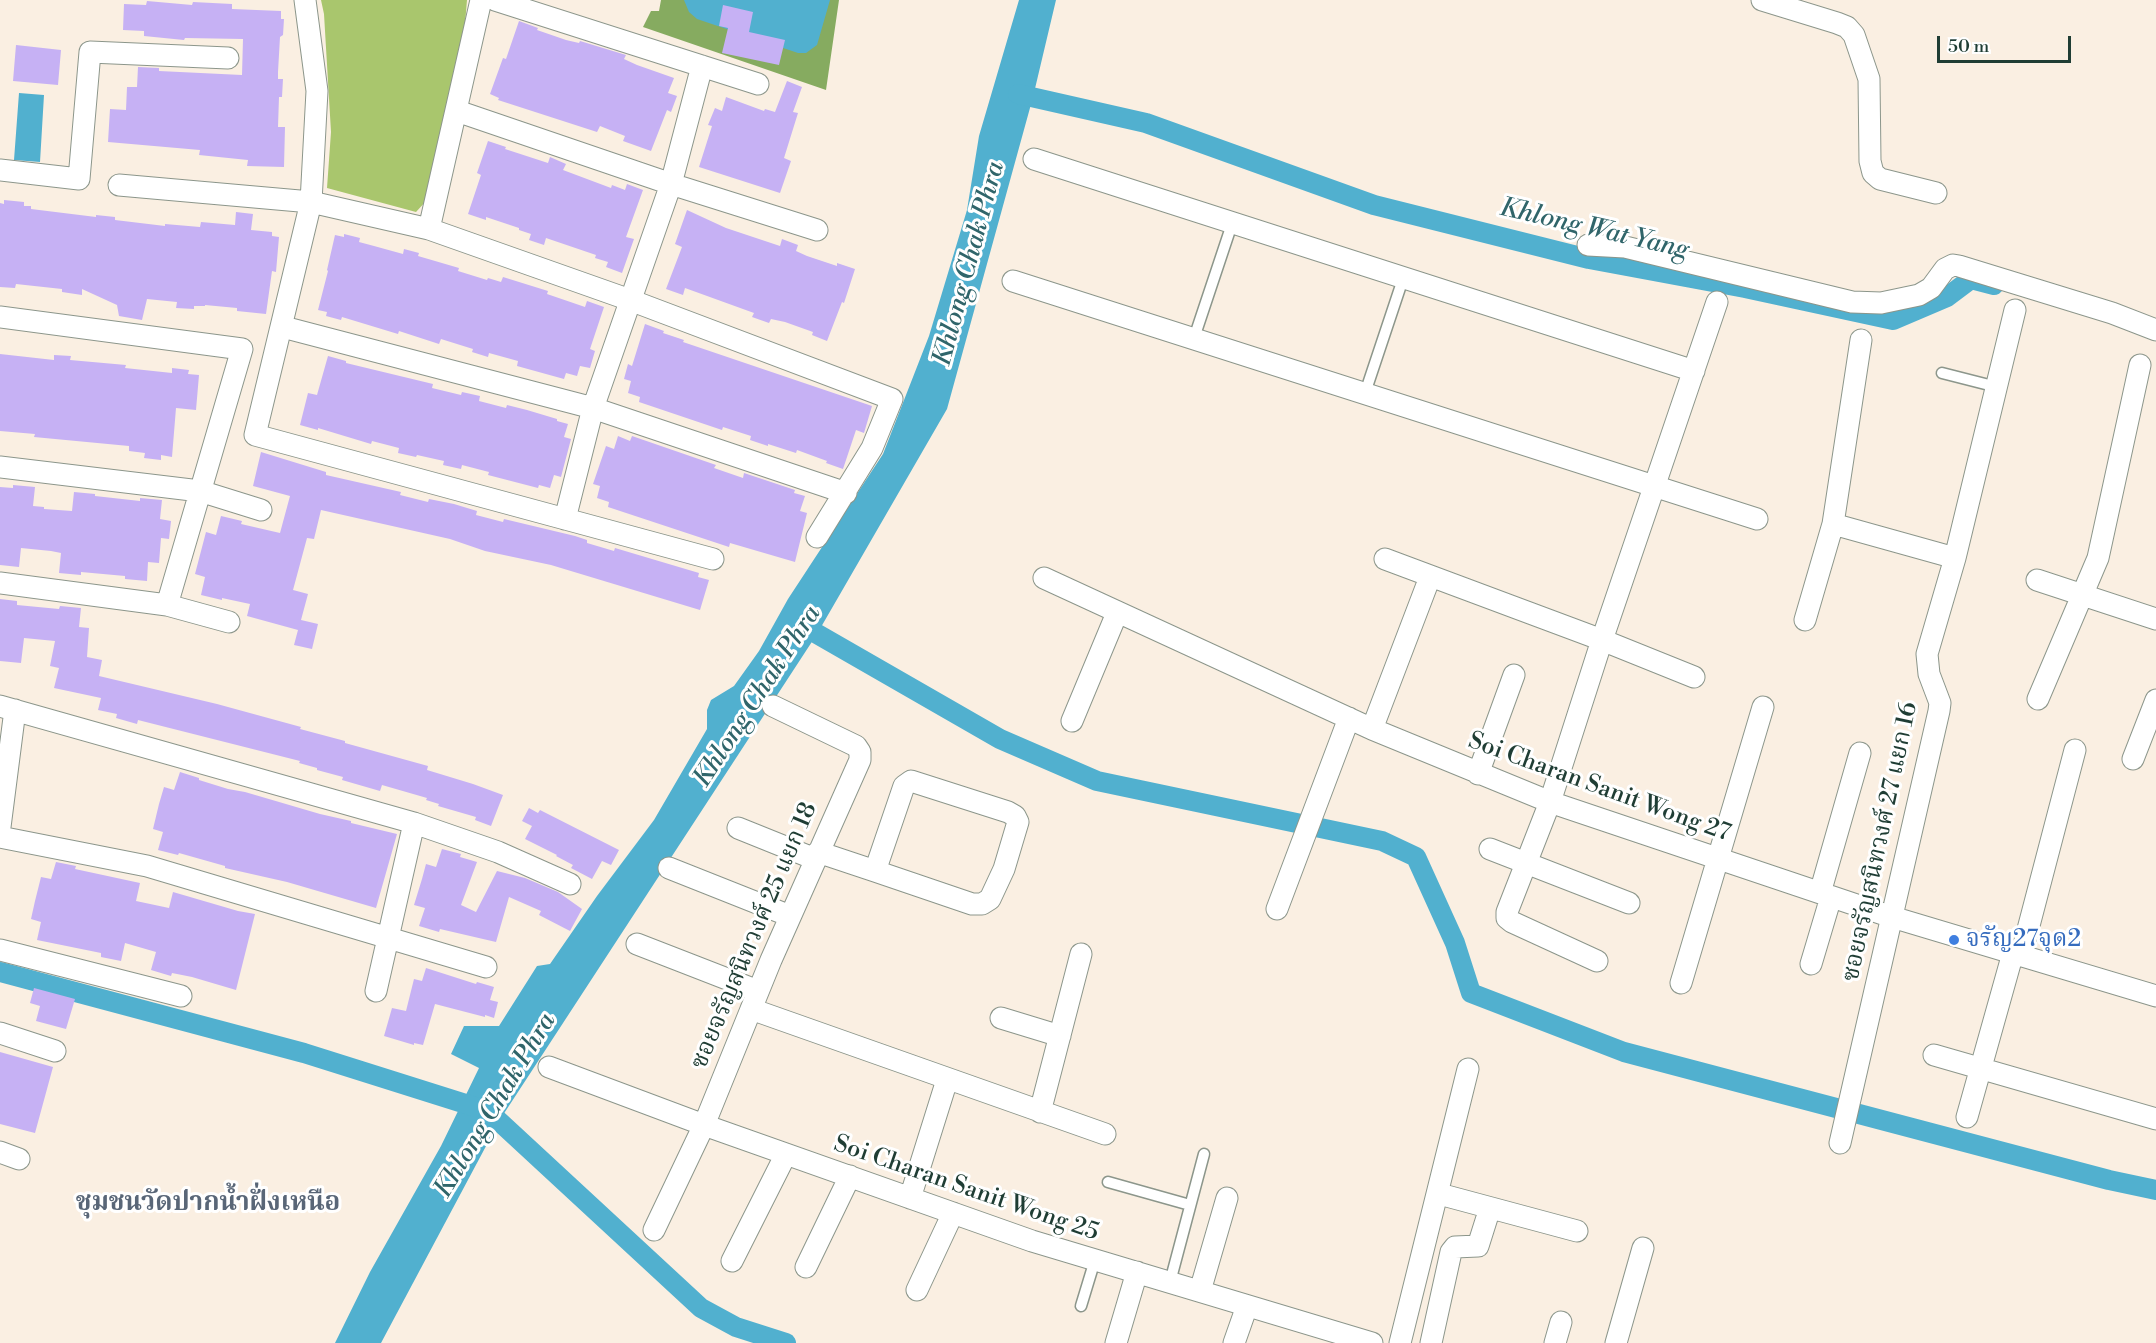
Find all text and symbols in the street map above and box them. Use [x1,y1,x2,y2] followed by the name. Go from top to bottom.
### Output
[1940,24,2074,62] scale bar
[1948,35,1989,58] text: 50 m
[928,158,1012,370] water label: Khlong Chak Phra
[1496,193,1692,267] water label: Khlong Wat Yang
[688,600,828,794] water label: Khlong Chak Phra
[1837,700,1925,984] street label: ซอยจรัญสนิทวงศ์ 27 แยก 16
[1464,727,1734,849] street label: Soi Charan Sanit Wong 27
[686,798,824,1074] street label: ซอยจรัญสนิทวงศ์ 25 แยก 18
[1966,926,2081,954] place label: จรัญ27จุด2
[1947,933,1961,947] marker: จรัญ27จุด2
[428,1008,564,1204] water label: Khlong Chak Phra
[830,1130,1102,1248] street label: Soi Charan Sanit Wong 25
[76,1188,340,1220] district label: ชุมชนวัดปากน้ำฝั่งเหนือ

